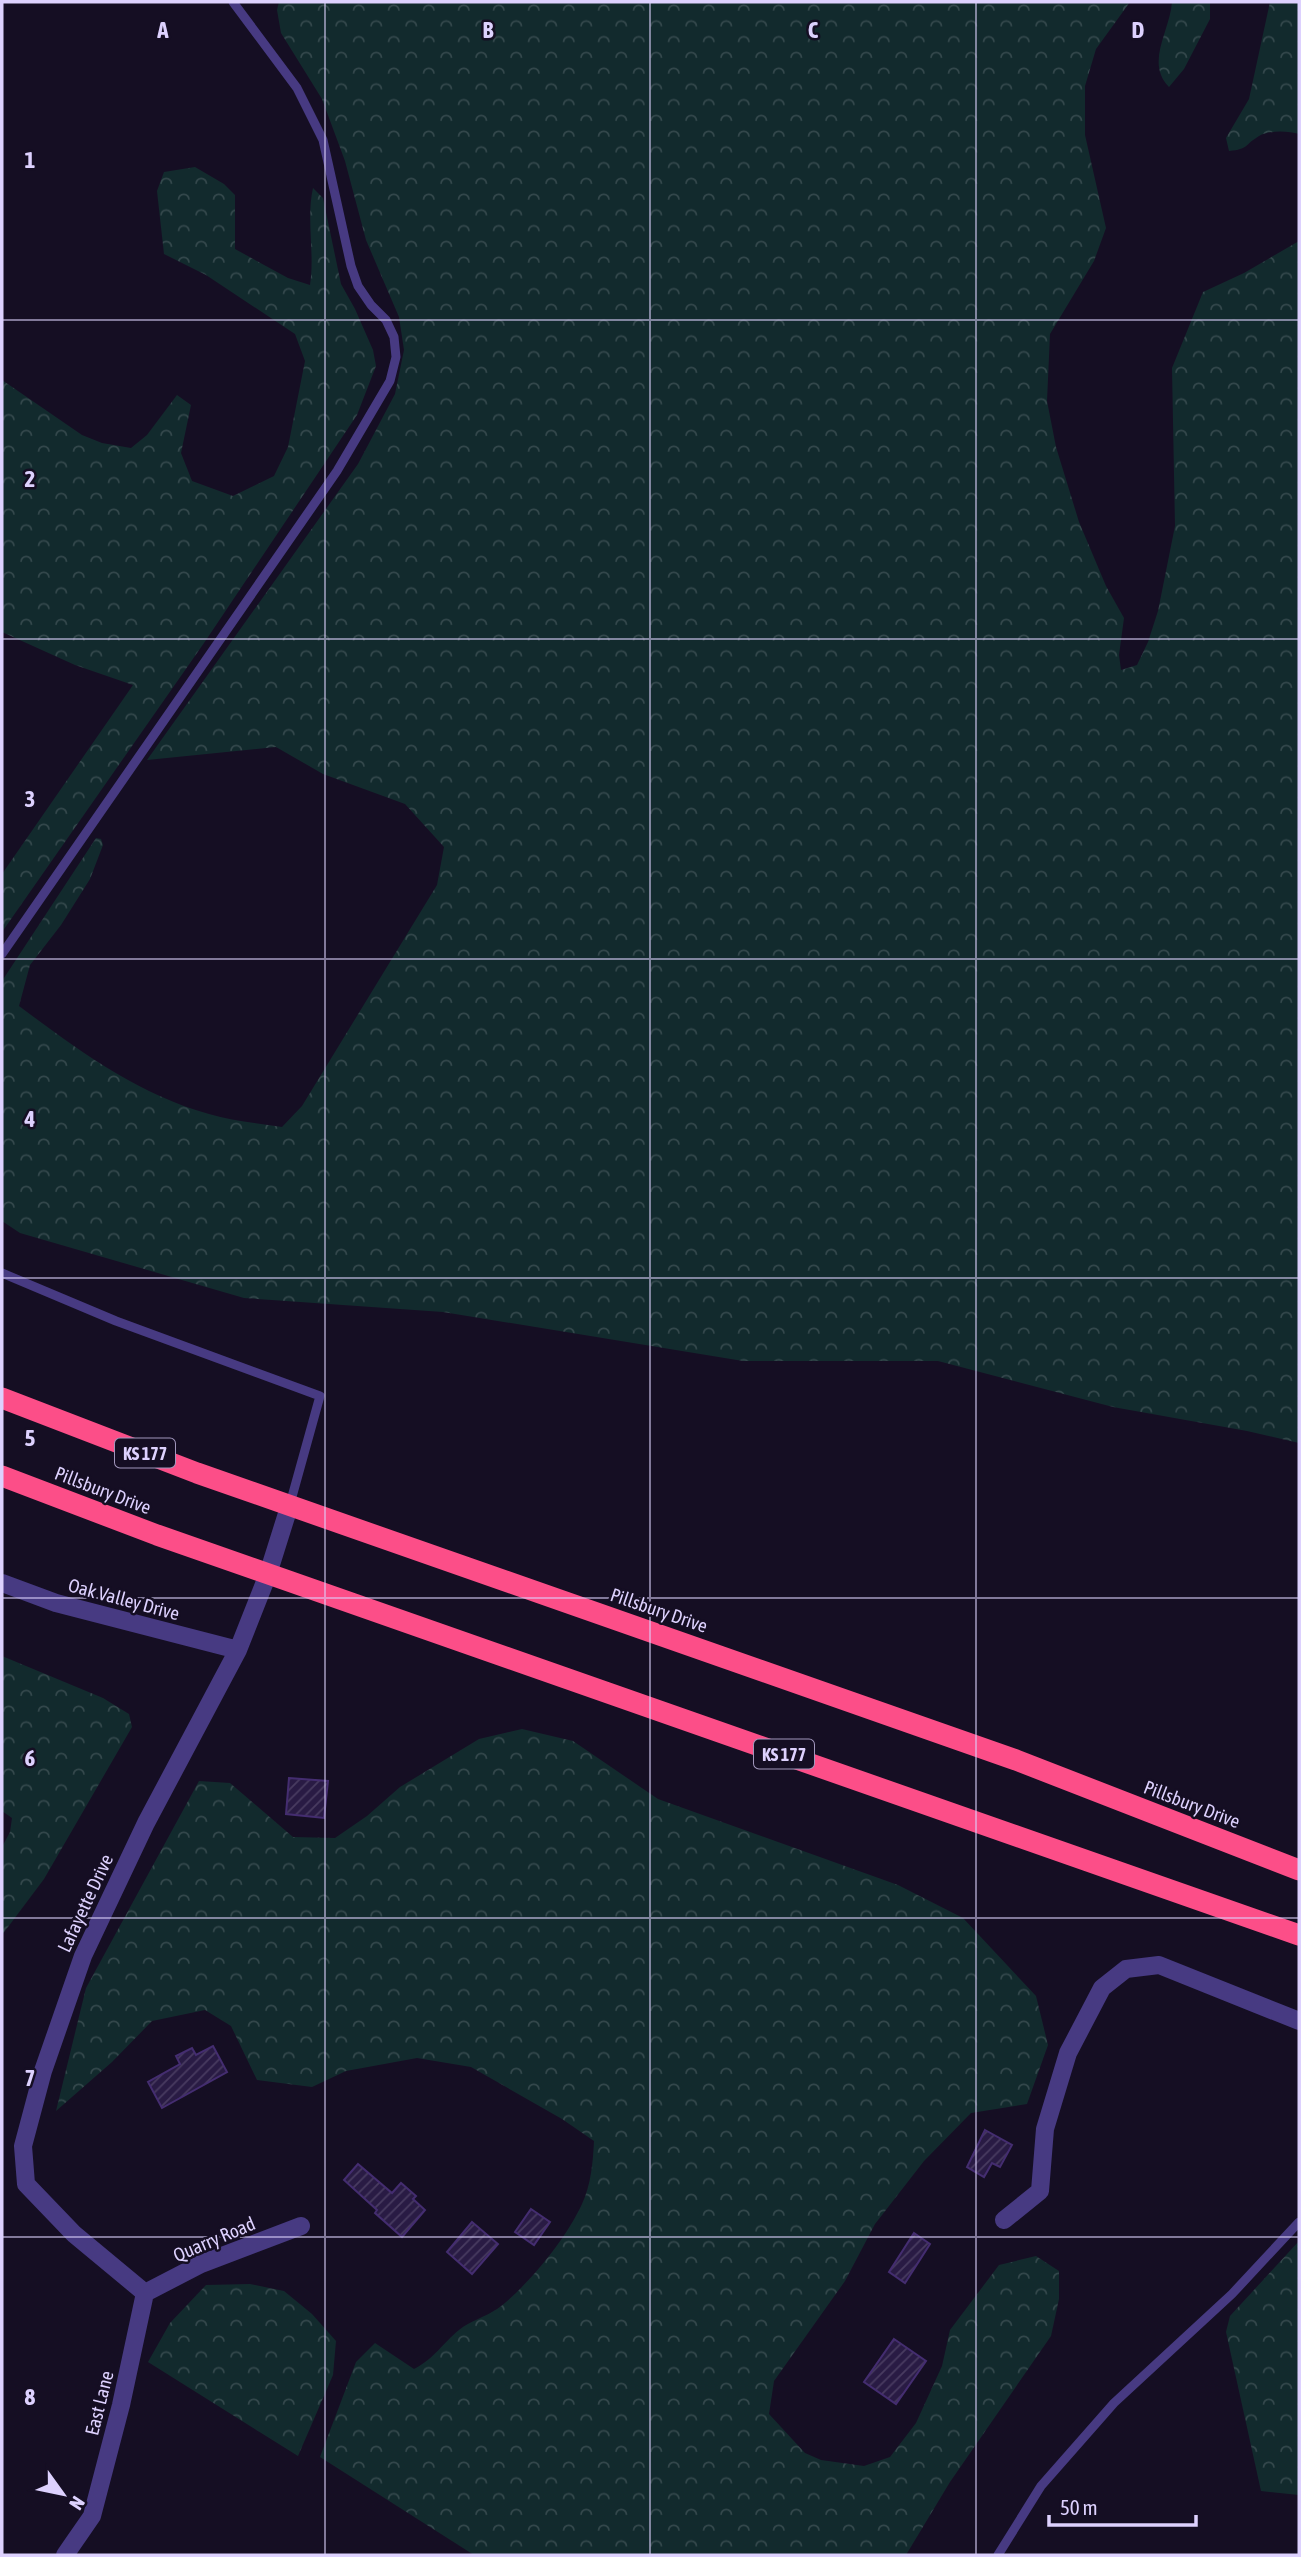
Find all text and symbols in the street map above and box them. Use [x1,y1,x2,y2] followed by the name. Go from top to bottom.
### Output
[156,17,169,43] text: A
[483,17,494,43] text: B
[808,17,819,43] text: C
[1132,17,1145,43] text: D
[25,147,36,173] text: 1
[25,466,35,492] text: 2
[25,786,35,812] text: 3
[24,1106,36,1132] text: 4
[25,1425,36,1451] text: 5
[115,1438,175,1468] road number: KS 177
[52,1462,154,1518] street label: Pillsbury Drive
[66,1574,182,1624] street label: Oak Valley Drive
[608,1583,710,1637] street label: Pillsbury Drive
[754,1740,814,1769] road number: KS 177
[25,1745,36,1771] text: 6
[1141,1776,1243,1832] street label: Pillsbury Drive
[53,1851,117,1955] street label: Lafayette Drive
[25,2065,35,2091] text: 7
[170,2212,258,2266] street label: Quarry Road
[80,2368,118,2438] street label: East Lane
[25,2384,36,2410] text: 8
[28,2459,98,2529] north arrow
[1049,2484,1196,2528] scale bar
[65,2493,90,2514] text: N
[1060,2495,1098,2519] text: 50 m

